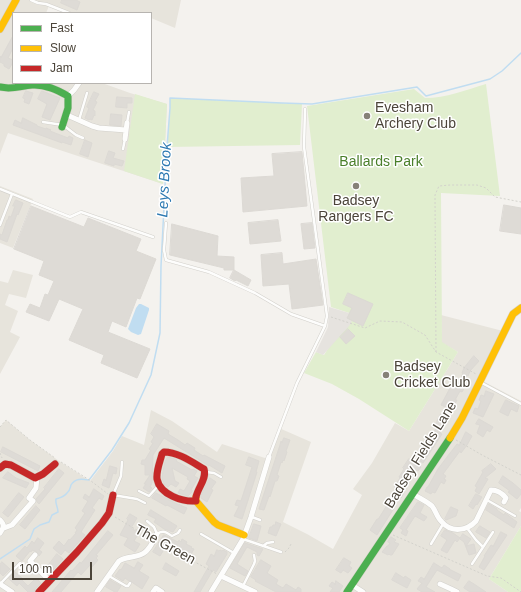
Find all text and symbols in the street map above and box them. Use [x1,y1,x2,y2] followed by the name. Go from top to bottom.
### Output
[12,12,152,84] legend
[50,21,73,35] text: Fast
[50,41,76,55] text: Slow
[50,61,73,75] text: Jam
[375,100,456,132] place label: Evesham Archery Club
[362,111,372,121] marker: Evesham Archery Club
[154,142,176,218] water label: Leys Brook
[339,154,423,170] park label: Ballards Park
[351,181,361,191] marker: Badsey Rangers FC
[318,193,394,226] place label: Badsey Rangers FC
[394,359,470,392] place label: Badsey Cricket Club
[381,370,391,380] marker: Badsey Cricket Club
[381,398,461,512] street label: Badsey Fields Lane
[132,521,198,569] street label: The Green
[14,554,94,580] scale bar
[19,562,52,576] text: 100 m

